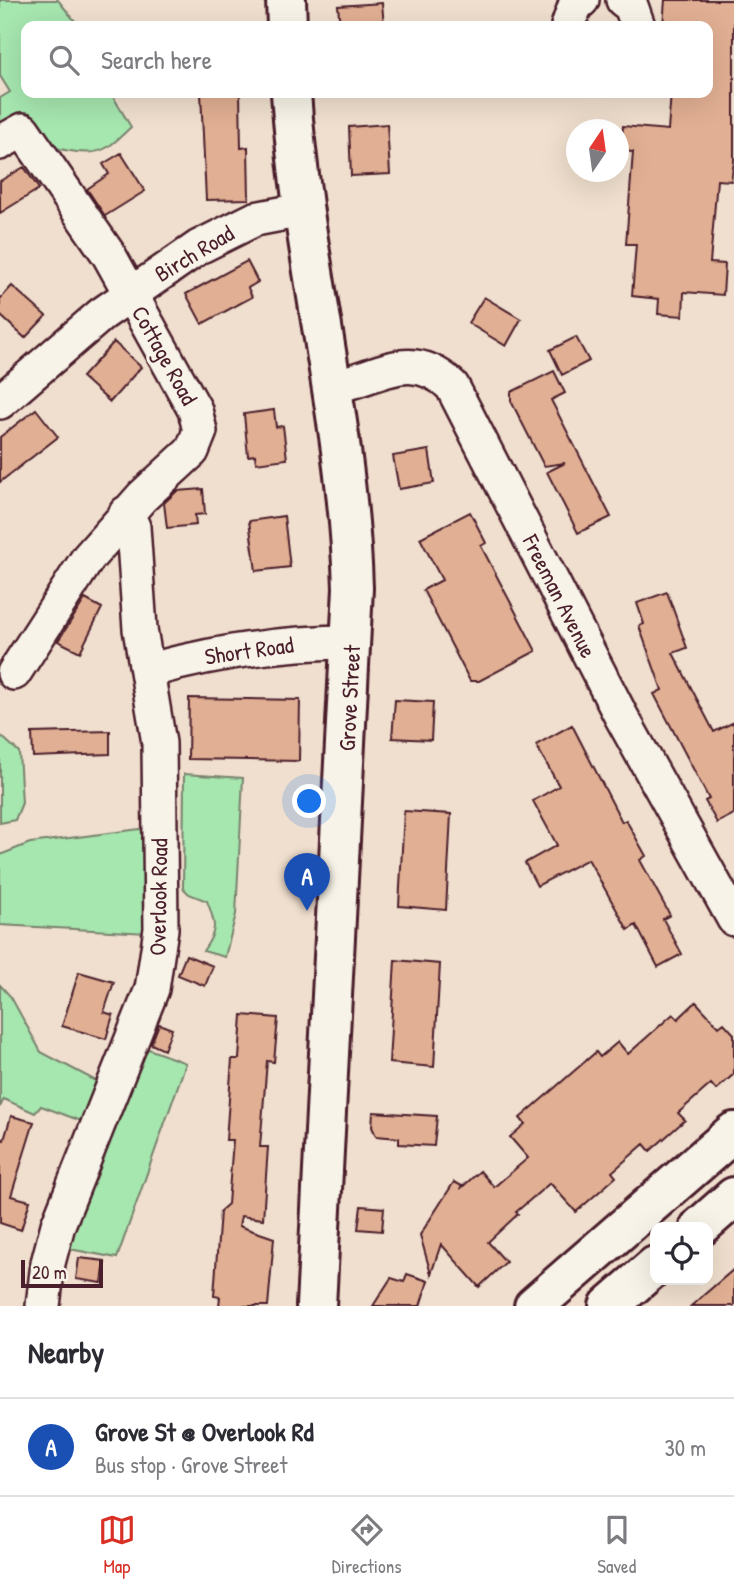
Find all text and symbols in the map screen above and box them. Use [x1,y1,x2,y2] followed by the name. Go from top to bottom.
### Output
[21,21,713,98] search box
[45,41,83,79] icon: search
[101,42,212,77] text: Search here
[566,119,629,182] north arrow
[149,217,239,289] street label: Birch Road
[125,300,205,410] street label: Cottage Road
[515,528,604,663] street label: Freeman Avenue
[203,628,295,672] street label: Short Road
[331,643,367,752] street label: Grove Street
[292,784,326,818] your location
[141,838,175,956] street label: Overlook Road
[284,853,330,911] pin: A
[650,1222,713,1285] map controls
[650,1222,713,1285] button: locate
[21,1257,103,1289] scale bar
[32,1259,67,1285] text: 20 m
[28,1332,104,1372] text: Nearby
[95,1414,314,1449] text: Grove St @ Overlook Rd
[45,1432,57,1463] text: A
[664,1432,706,1463] text: 30 m
[95,1449,287,1480] text: Bus stop · Grove Street
[98,1511,136,1579] tab: Map
[332,1511,402,1579] tab: Directions
[597,1511,636,1579] tab: Saved

